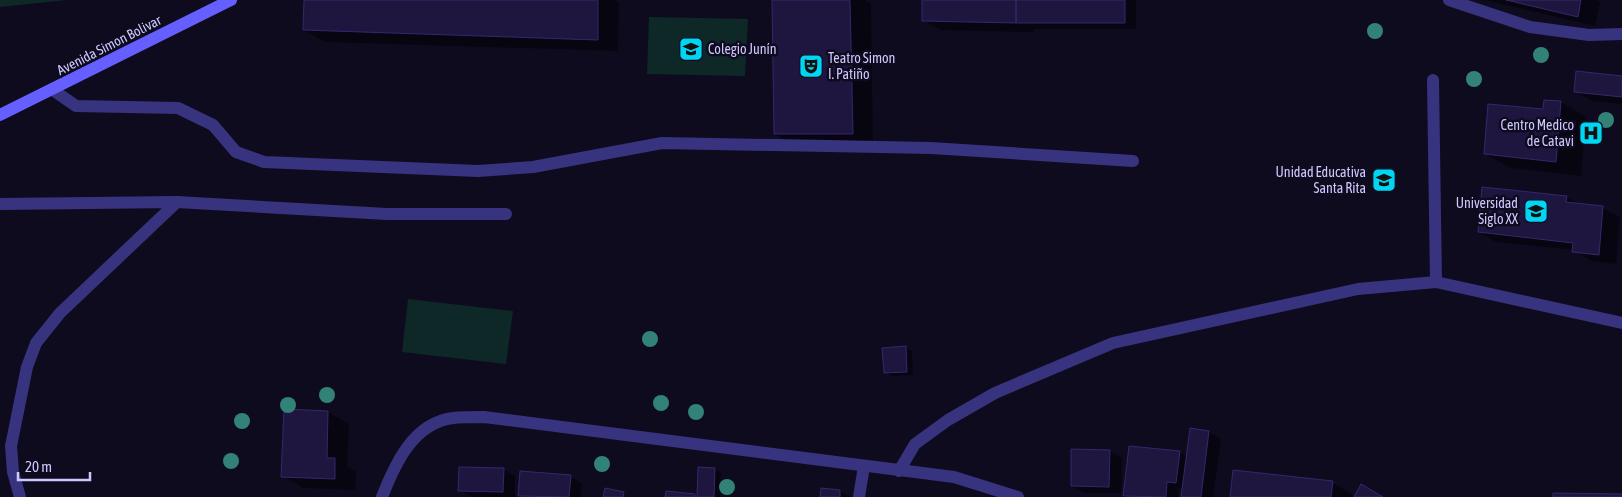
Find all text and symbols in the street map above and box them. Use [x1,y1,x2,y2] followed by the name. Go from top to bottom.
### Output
[54,11,165,78] street label: Avenida Simon Bolivar
[678,36,704,62] school or university icon: Colegio Junín
[708,41,777,57] place label: Colegio Junín
[828,50,895,82] place label: Teatro Simon I. Patiño
[798,53,824,79] theatre icon: Teatro Simon I. Patiño
[1501,117,1574,149] place label: Centro Medico de Catavi
[1578,120,1604,146] hospital icon: Centro Medico de Catavi
[1276,164,1366,196] place label: Unidad Educativa Santa Rita
[1371,167,1397,193] school or university icon: Unidad Educativa Santa Rita
[1456,195,1519,227] place label: Universidad Siglo XX
[1523,198,1549,224] school or university icon: Universidad Siglo XX
[18,450,90,482] scale bar
[25,458,52,475] text: 20 m

